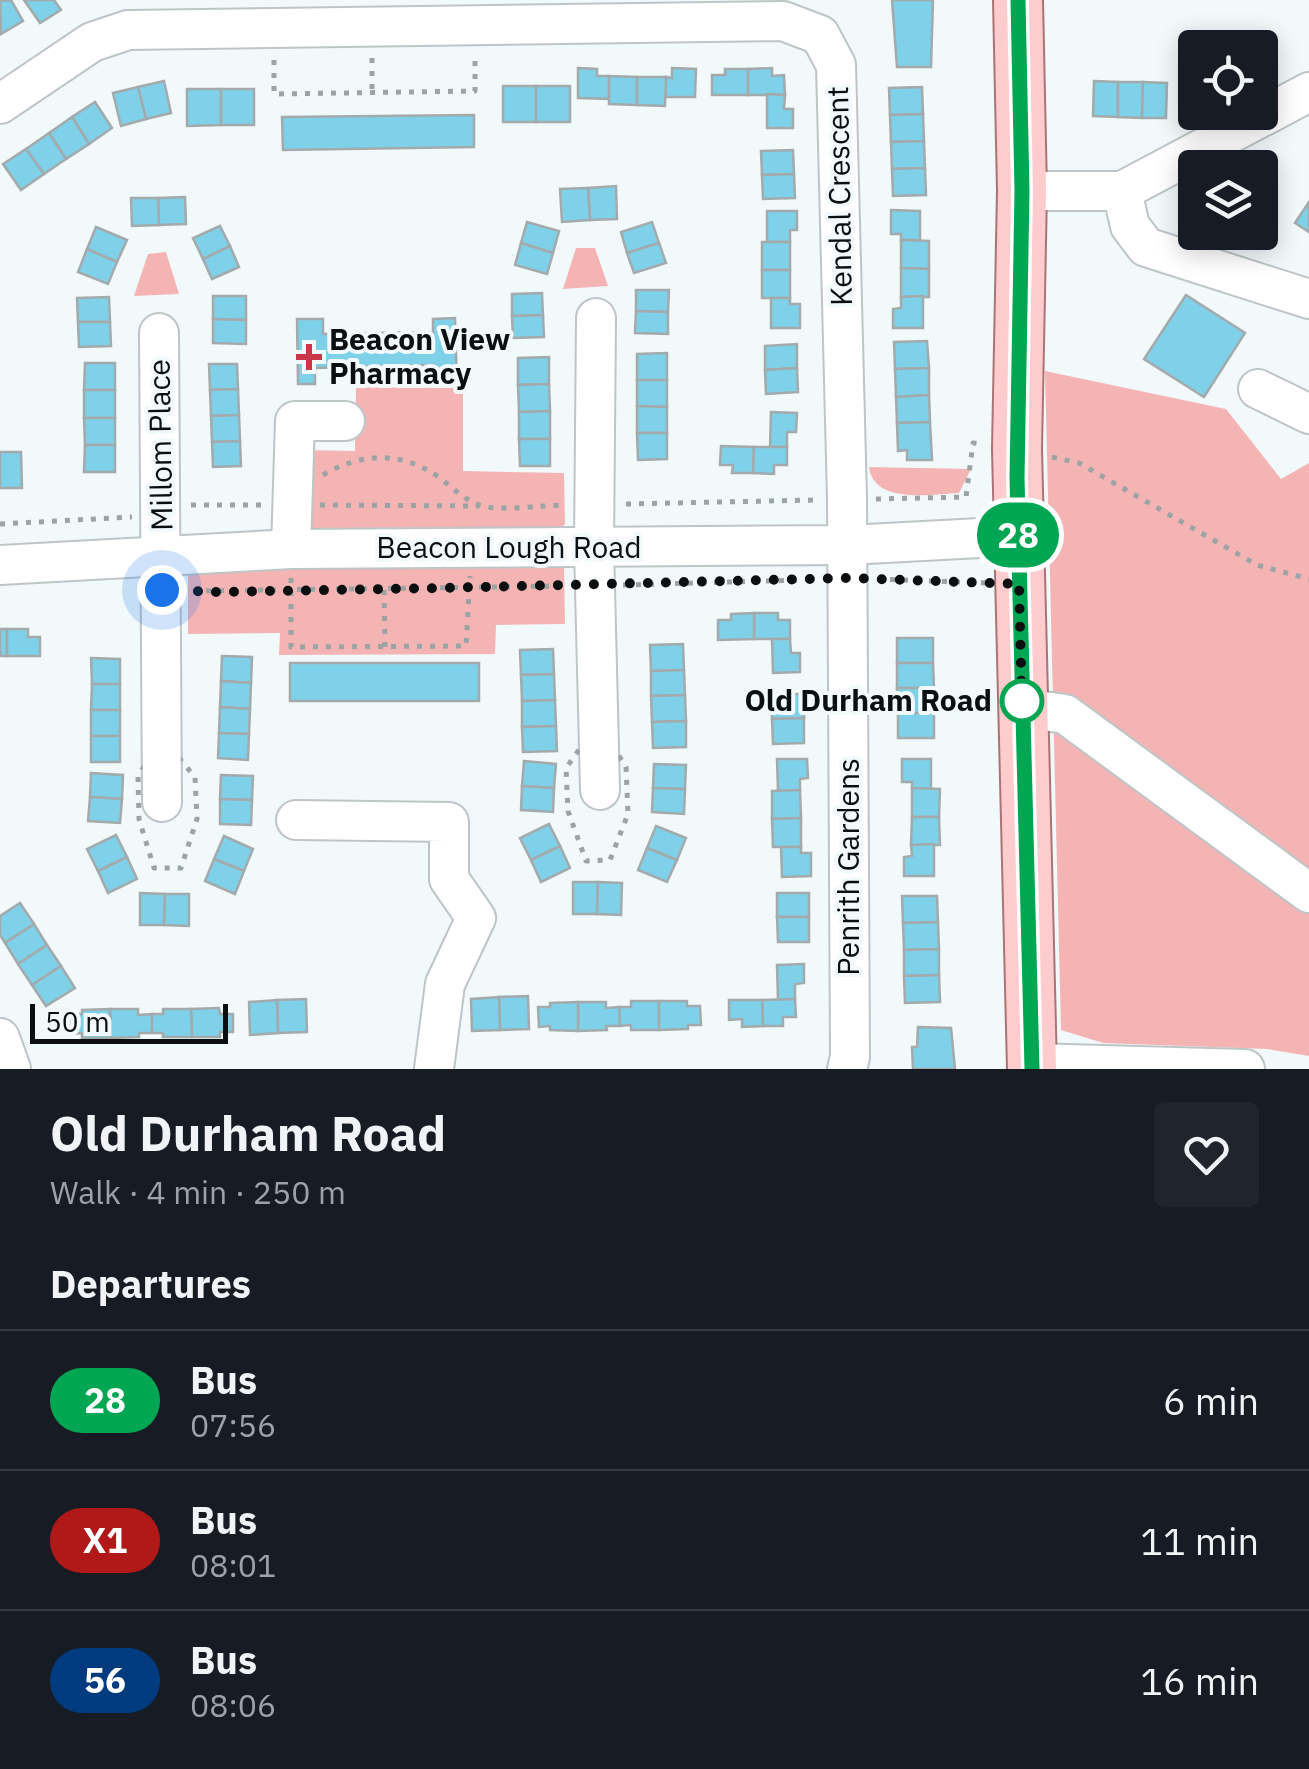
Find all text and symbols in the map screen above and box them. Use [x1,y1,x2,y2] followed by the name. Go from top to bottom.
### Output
[1178,30,1278,250] map controls
[1178,30,1278,130] button: locate
[817,86,860,306] street label: Kendal Crescent
[1178,150,1278,250] button: layers
[329,319,510,392] place label: Beacon View Pharmacy
[298,346,320,368] marker: Beacon View Pharmacy
[139,359,180,531] street label: Millom Place
[973,502,1063,568] line badge: 28
[997,512,1039,558] text: 28
[376,527,642,566] street label: Beacon Lough Road
[137,565,187,615] your location
[744,680,992,719] place label: Old Durham Road
[1001,680,1043,722] marker: Old Durham Road
[828,758,867,976] street label: Penrith Gardens
[30,999,228,1044] scale bar
[45,1003,110,1040] text: 50 m
[50,1102,446,1164] text: Old Durham Road
[1154,1102,1259,1207] button: heart
[50,1171,346,1213] text: Walk · 4 min · 250 m
[50,1259,251,1308] text: Departures
[190,1355,257,1404] text: Bus
[1163,1376,1259,1425] text: 6 min
[84,1377,126,1423] text: 28
[190,1404,276,1446] text: 07:56
[190,1495,257,1544] text: Bus
[1140,1516,1259,1565] text: 11 min
[83,1517,127,1563] text: X1
[190,1544,276,1586] text: 08:01
[190,1635,257,1684] text: Bus
[1140,1656,1259,1705] text: 16 min
[84,1657,126,1703] text: 56
[190,1684,276,1726] text: 08:06

